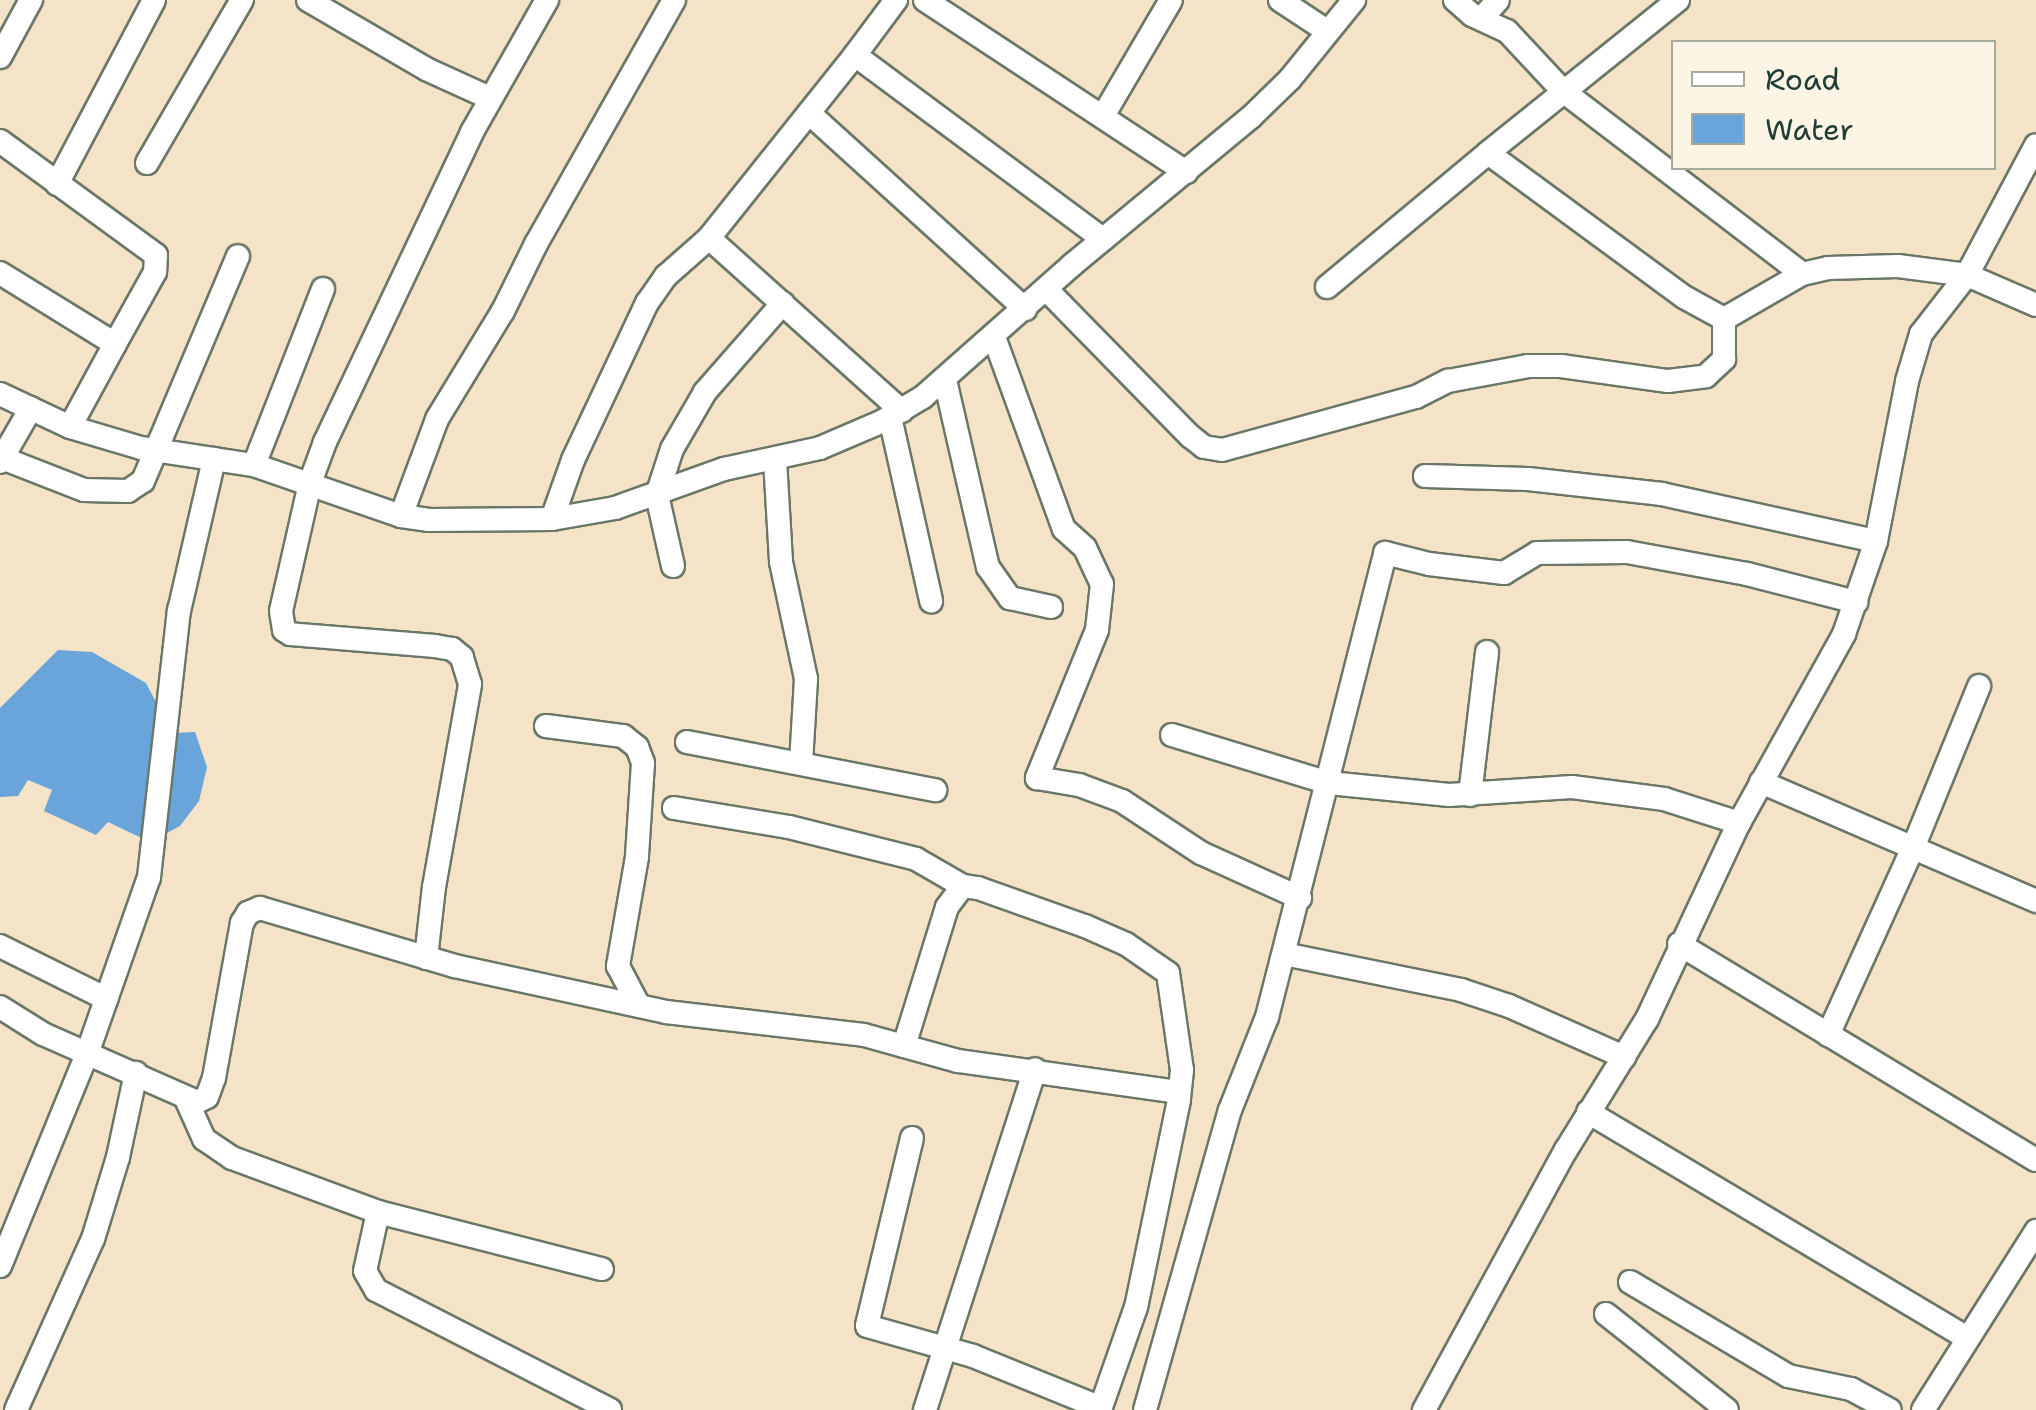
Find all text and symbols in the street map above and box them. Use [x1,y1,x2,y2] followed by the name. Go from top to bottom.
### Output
[1671,40,1996,170] legend
[1765,59,1840,100] text: Road
[1765,109,1854,150] text: Water

